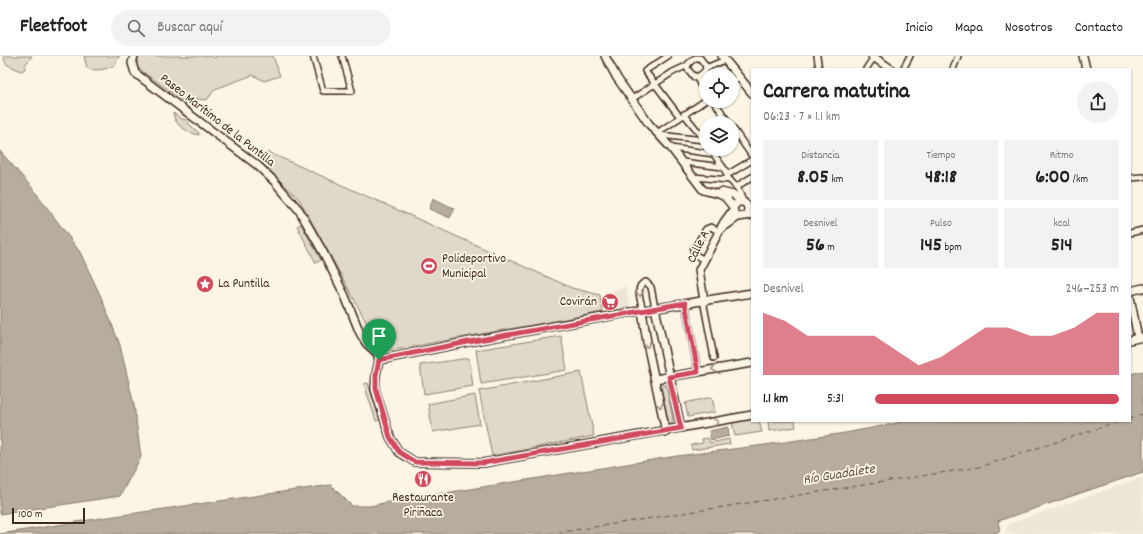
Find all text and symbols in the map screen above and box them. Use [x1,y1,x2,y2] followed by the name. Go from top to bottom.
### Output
[111,10,391,46] search box
[20,14,87,41] text: Fleetfoot
[125,17,147,39] icon: search
[157,17,222,39] text: Buscar aquí
[905,18,933,38] text: Inicio
[955,18,983,38] text: Mapa
[1005,18,1053,38] text: Nosotros
[1075,18,1123,38] text: Contacto
[699,68,739,156] map controls
[699,68,739,108] button: locate
[155,70,279,173] street label: Paseo Marítimo de la Puntilla
[763,77,909,108] text: Carrera matutina
[1077,81,1119,123] button: share
[763,108,840,127] text: 06:23 · 7 × 1.1 km
[699,116,739,156] button: layers
[801,148,839,164] text: Distancia
[927,148,955,164] text: Tiempo
[1050,148,1074,164] text: Ritmo
[797,164,829,192] text: 8.05
[925,164,957,192] text: 48:18
[1035,164,1070,192] text: 6:00
[829,172,843,188] text: km
[1070,172,1088,188] text: /km
[803,216,837,232] text: Desnivel
[930,216,952,232] text: Pulso
[1053,216,1070,232] text: kcal
[683,227,715,267] street label: Calle A
[806,232,825,260] text: 56
[920,232,942,260] text: 145
[1051,232,1073,260] text: 514
[825,240,835,256] text: m
[942,240,962,256] text: bpm
[442,250,506,284] place label: Polideportivo Municipal
[419,256,439,276] sports icon: Polideportivo Municipal
[195,274,215,294] place icon: La Puntilla
[218,275,270,294] place label: La Puntilla
[763,280,804,299] text: Desnivel
[1066,280,1119,299] text: 246–253 m
[636,290,645,297] one-way arrow
[600,292,620,312] supermarket icon: Covirán
[560,293,597,312] place label: Covirán
[362,319,396,360] pin
[368,325,390,347] icon: arrive
[643,342,651,348] one-way arrow
[710,364,717,373] one-way arrow
[763,390,788,409] text: 1.1 km
[827,390,844,409] text: 5:31
[656,402,664,409] one-way arrow
[713,418,720,427] one-way arrow
[802,459,877,491] water label: Río Guadalete
[413,469,433,489] restaurant icon: Restaurante Piriñaca
[392,489,454,523] place label: Restaurante Piriñaca
[12,506,85,525] scale bar
[18,507,42,523] text: 100 m

